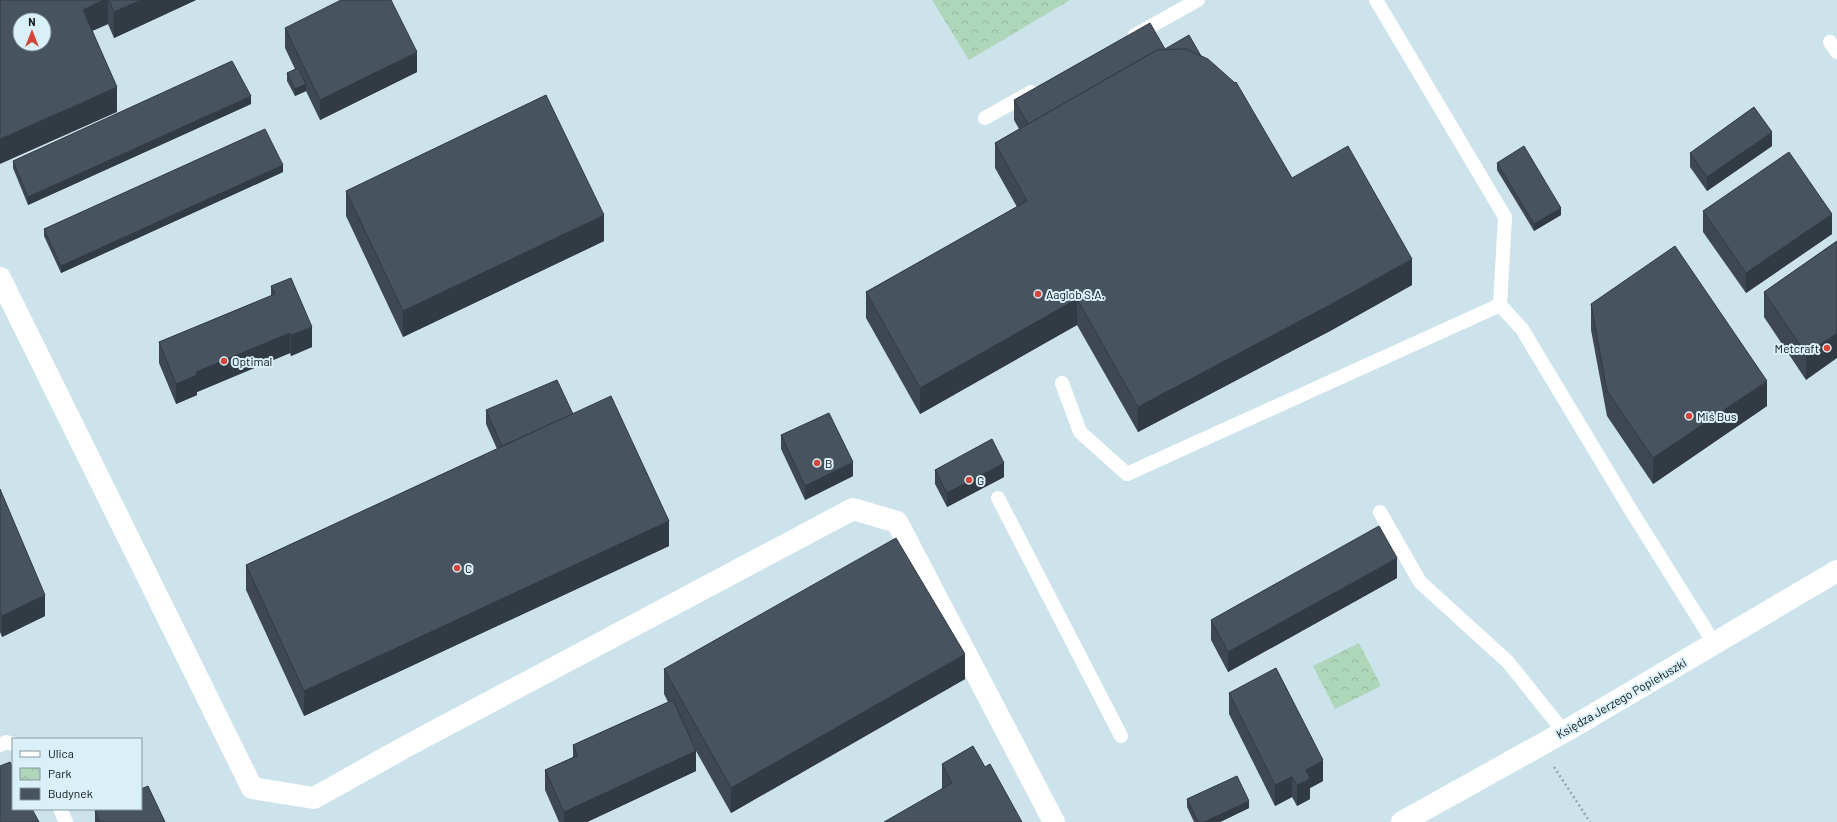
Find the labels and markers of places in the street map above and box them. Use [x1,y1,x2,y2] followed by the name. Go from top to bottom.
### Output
[1046,287,1105,301] place label: Aaglob S.A.
[1033,289,1043,299] marker: Aaglob S.A.
[1775,341,1819,355] place label: Metcraft
[1822,343,1832,353] marker: Metcraft
[232,354,272,368] place label: Optimal
[219,356,229,366] marker: Optimal
[1697,409,1737,423] place label: Miś Bus
[1684,411,1694,421] marker: Miś Bus
[825,456,833,470] place label: B
[812,458,822,468] marker: B
[977,473,984,487] place label: G
[964,475,974,485] marker: G
[465,561,472,575] place label: C
[452,563,462,573] marker: C

